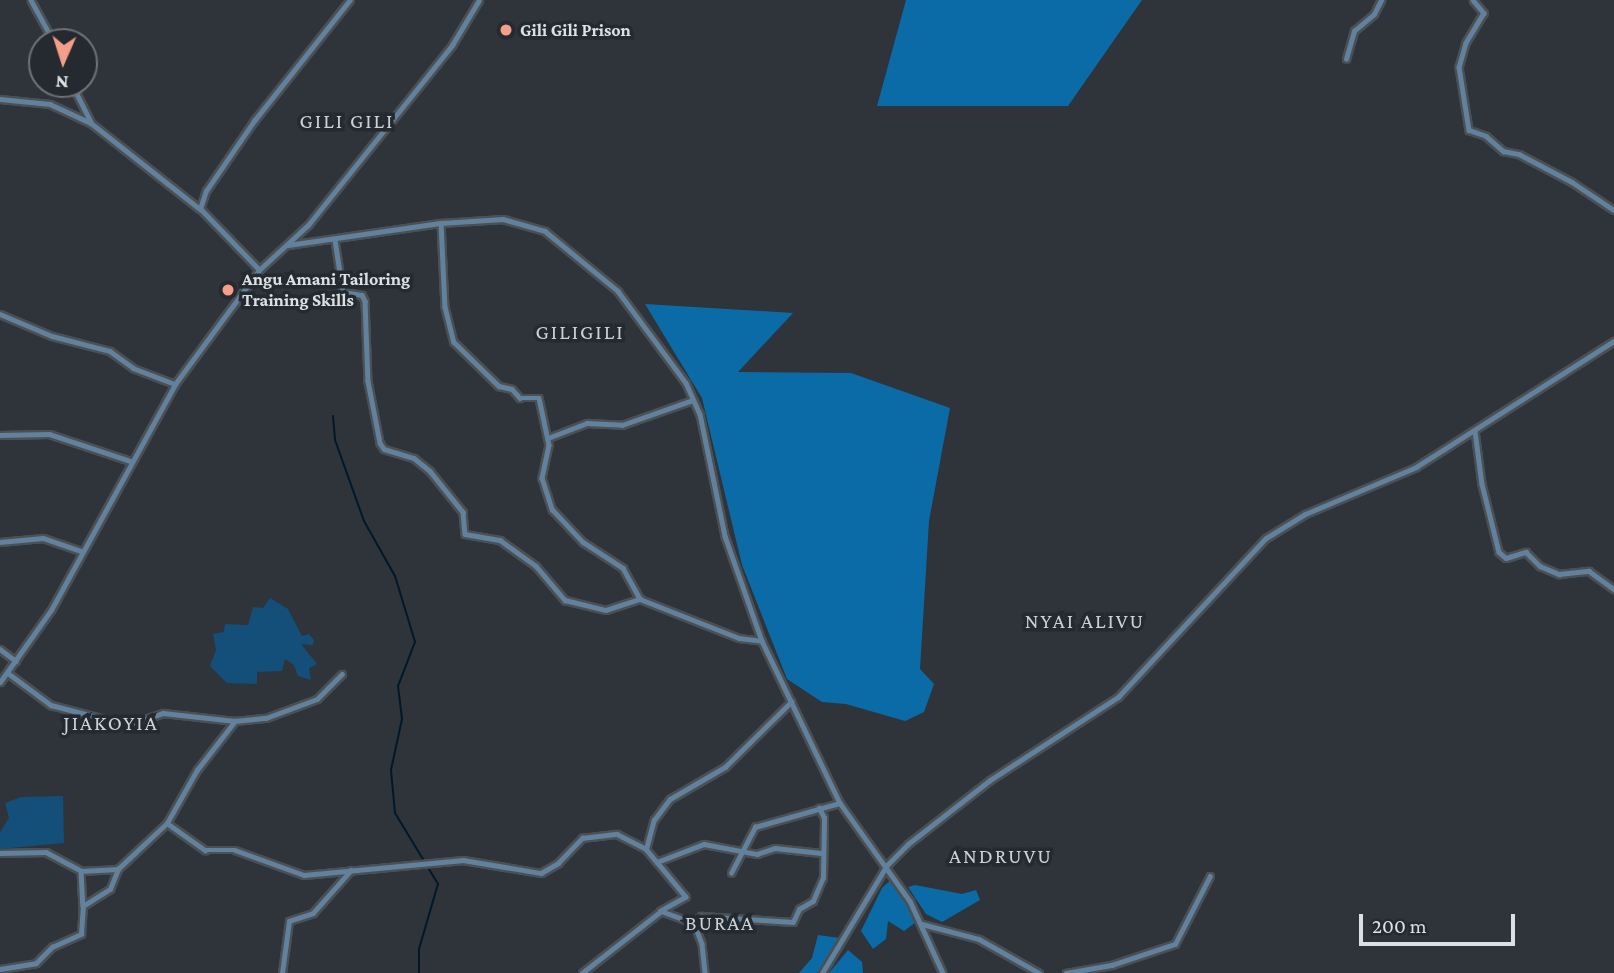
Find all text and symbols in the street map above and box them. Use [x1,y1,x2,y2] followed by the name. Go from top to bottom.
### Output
[520,19,631,41] place label: Gili Gili Prison
[498,22,514,38] marker: Gili Gili Prison
[28,28,98,98] north arrow
[55,72,69,93] text: N
[301,108,393,134] district label: GILI GILI
[242,269,410,312] place label: Angu Amani Tailoring Training Skills
[220,282,236,298] marker: Angu Amani Tailoring Training Skills
[537,319,623,345] district label: GILIGILI
[1026,608,1144,634] district label: NYAI ALIVU
[64,710,158,736] district label: JIAKOYIA
[950,843,1052,869] district label: ANDRUVU
[1362,900,1518,944] scale bar
[686,910,754,936] district label: BURAA
[1372,914,1427,938] text: 200 m

